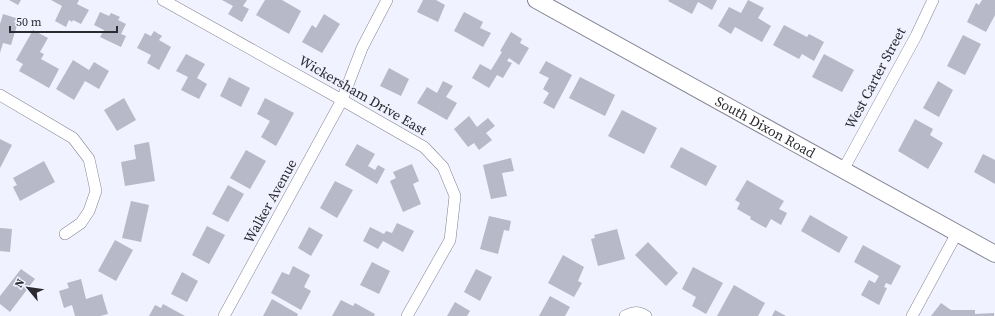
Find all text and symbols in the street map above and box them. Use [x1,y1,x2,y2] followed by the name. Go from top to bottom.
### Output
[10,8,117,34] scale bar
[16,14,42,30] text: 50 m
[840,23,910,132] street label: West Carter Street
[295,50,431,140] street label: Wickersham Drive East
[712,91,819,163] street label: South Dixon Road
[239,155,301,247] street label: Walker Avenue
[8,268,48,308] north arrow
[11,276,28,291] text: N

